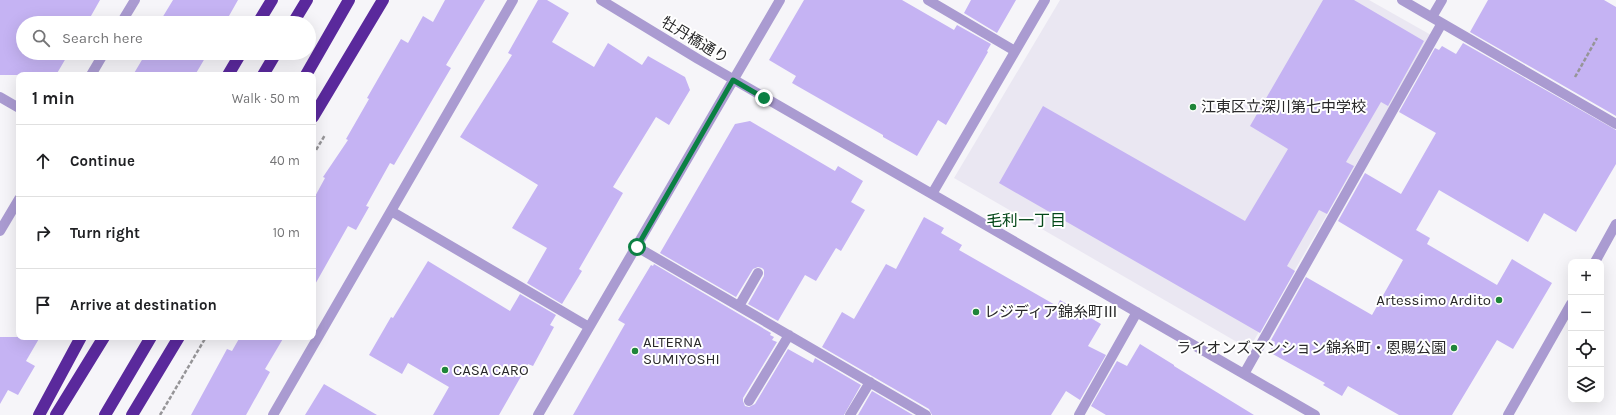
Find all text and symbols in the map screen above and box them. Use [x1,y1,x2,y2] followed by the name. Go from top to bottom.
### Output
[658,13,732,67] street label: 牡丹橋通り
[16,16,316,60] search box
[30,27,52,49] icon: search
[62,29,143,47] text: Search here
[32,88,75,108] text: 1 min
[755,89,773,107] route end
[232,91,300,106] text: Walk · 50 m
[1201,98,1366,116] place label: 江東区立深川第七中学校
[1188,102,1198,112] marker: 江東区立深川第七中学校
[32,150,54,172] icon: ahead
[70,152,135,170] text: Continue
[270,153,300,168] text: 40 m
[986,211,1066,230] district label: 毛利一丁目
[32,222,54,244] icon: right
[70,224,140,242] text: Turn right
[273,225,300,240] text: 10 m
[628,238,646,256] route start
[1568,259,1604,403] map controls
[1568,259,1604,295] button: +
[1376,291,1491,309] place label: Artessimo Ardito
[32,294,54,316] icon: arrive
[1494,295,1504,305] marker: Artessimo Ardito
[1568,295,1604,331] button: −
[70,296,217,314] text: Arrive at destination
[984,303,1118,321] place label: レジディア錦糸町Ⅲ
[971,307,981,317] marker: レジディア錦糸町Ⅲ
[1568,331,1604,367] button: locate
[643,333,720,368] place label: ALTERNA SUMIYOSHI
[1176,339,1446,357] place label: ライオンズマンション錦糸町・恩賜公園
[1449,343,1459,353] marker: ライオンズマンション錦糸町・恩賜公園
[630,346,640,356] marker: ALTERNA SUMIYOSHI
[453,361,529,379] place label: CASA CARO
[440,365,450,375] marker: CASA CARO
[1568,367,1604,403] button: layers

